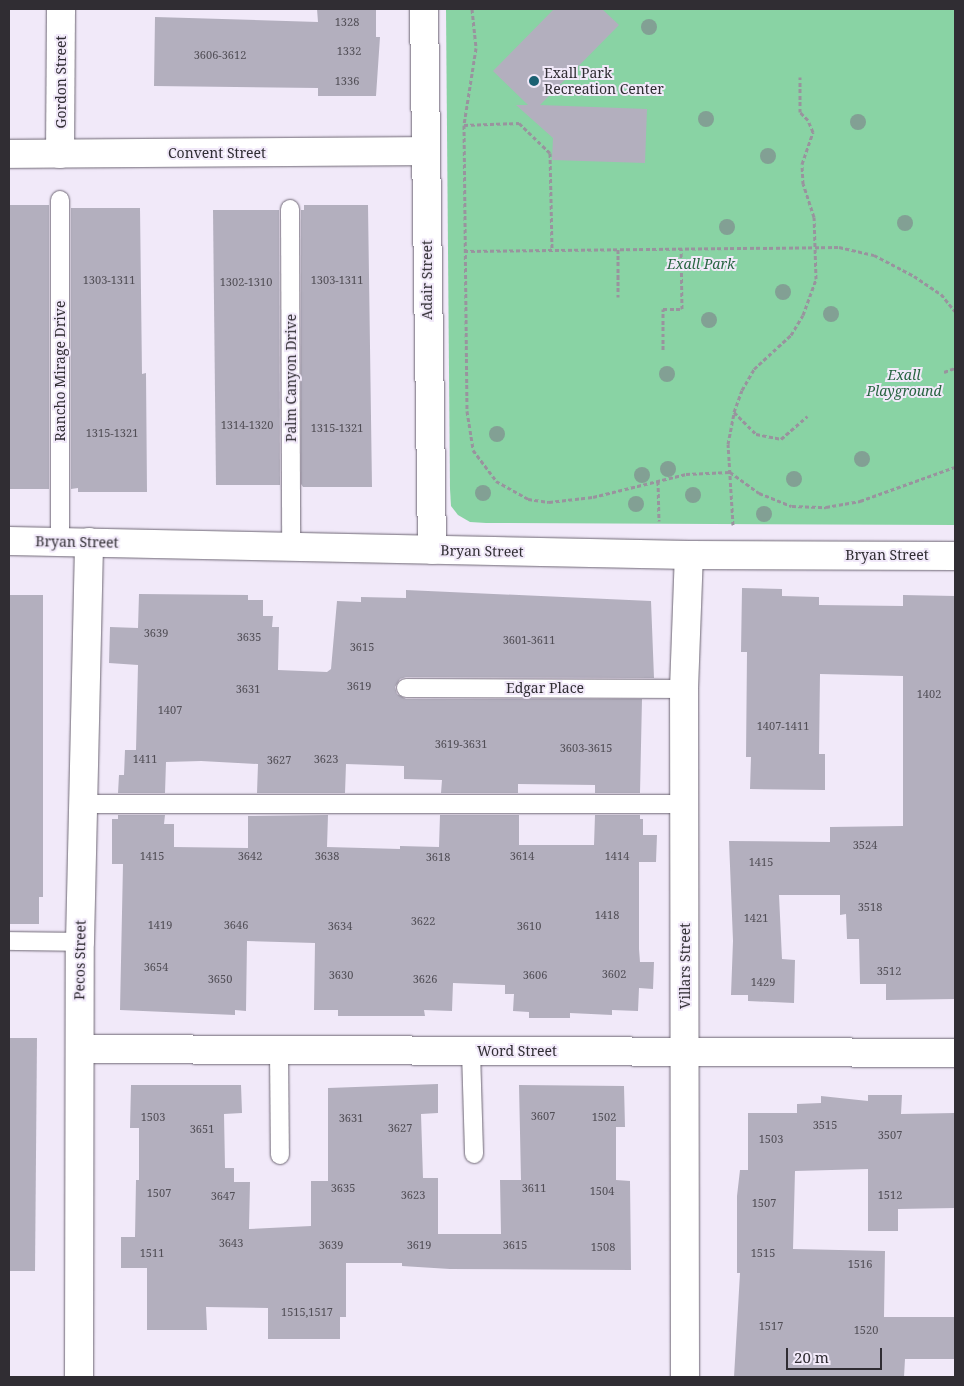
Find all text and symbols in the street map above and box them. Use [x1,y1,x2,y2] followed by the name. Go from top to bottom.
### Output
[335,15,359,29] house number: 1328
[53,35,69,129] street label: Gordon Street
[337,44,361,58] house number: 1332
[194,48,246,62] house number: 3606-3612
[544,65,664,98] place label: Exall Park Recreation Center
[335,74,359,88] house number: 1336
[528,75,540,87] marker: Exall Park Recreation Center
[168,145,266,161] street label: Convent Street
[419,240,435,320] street label: Adair Street
[667,256,735,272] park label: Exall Park
[83,273,135,287] house number: 1303-1311
[311,273,363,287] house number: 1303-1311
[220,275,272,289] house number: 1302-1310
[52,301,68,441] street label: Rancho Mirage Drive
[283,314,299,442] street label: Palm Canyon Drive
[866,367,942,400] park label: Exall Playground
[221,418,273,432] house number: 1314-1320
[311,421,363,435] house number: 1315-1321
[86,426,138,440] house number: 1315-1321
[35,533,119,551] street label: Bryan Street
[440,542,524,560] street label: Bryan Street
[845,547,929,563] street label: Bryan Street
[144,626,168,640] house number: 3639
[237,630,261,644] house number: 3635
[503,633,555,647] house number: 3601-3611
[350,640,374,654] house number: 3615
[347,679,371,693] house number: 3619
[506,680,584,696] street label: Edgar Place
[236,682,260,696] house number: 3631
[917,687,941,701] house number: 1402
[158,703,182,717] house number: 1407
[757,719,809,733] house number: 1407-1411
[435,737,487,751] house number: 3619-3631
[560,741,612,755] house number: 3603-3615
[133,752,157,766] house number: 1411
[314,752,338,766] house number: 3623
[267,753,291,767] house number: 3627
[853,838,877,852] house number: 3524
[140,849,164,863] house number: 1415
[238,849,262,863] house number: 3642
[315,849,339,863] house number: 3638
[510,849,534,863] house number: 3614
[605,849,629,863] house number: 1414
[426,850,450,864] house number: 3618
[749,855,773,869] house number: 1415
[858,900,882,914] house number: 3518
[595,908,619,922] house number: 1418
[744,911,768,925] house number: 1421
[411,914,435,928] house number: 3622
[148,918,172,932] house number: 1419
[224,918,248,932] house number: 3646
[328,919,352,933] house number: 3634
[517,919,541,933] house number: 3610
[71,920,89,1000] street label: Pecos Street
[677,923,693,1009] street label: Villars Street
[144,960,168,974] house number: 3654
[877,964,901,978] house number: 3512
[602,967,626,981] house number: 3602
[329,968,353,982] house number: 3630
[523,968,547,982] house number: 3606
[208,972,232,986] house number: 3650
[413,972,437,986] house number: 3626
[751,975,775,989] house number: 1429
[477,1043,557,1059] street label: Word Street
[531,1109,555,1123] house number: 3607
[141,1110,165,1124] house number: 1503
[592,1110,616,1124] house number: 1502
[339,1111,363,1125] house number: 3631
[813,1118,837,1132] house number: 3515
[388,1121,412,1135] house number: 3627
[190,1122,214,1136] house number: 3651
[878,1128,902,1142] house number: 3507
[759,1132,783,1146] house number: 1503
[331,1181,355,1195] house number: 3635
[522,1181,546,1195] house number: 3611
[590,1184,614,1198] house number: 1504
[147,1186,171,1200] house number: 1507
[401,1188,425,1202] house number: 3623
[878,1188,902,1202] house number: 1512
[211,1189,235,1203] house number: 3647
[752,1196,776,1210] house number: 1507
[219,1236,243,1250] house number: 3643
[319,1238,343,1252] house number: 3639
[407,1238,431,1252] house number: 3619
[503,1238,527,1252] house number: 3615
[591,1240,615,1254] house number: 1508
[140,1246,164,1260] house number: 1511
[751,1246,775,1260] house number: 1515
[848,1257,872,1271] house number: 1516
[281,1305,333,1319] house number: 1515,1517
[759,1319,783,1333] house number: 1517
[854,1323,878,1337] house number: 1520
[789,1338,885,1370] scale bar
[794,1347,829,1367] text: 20 m

